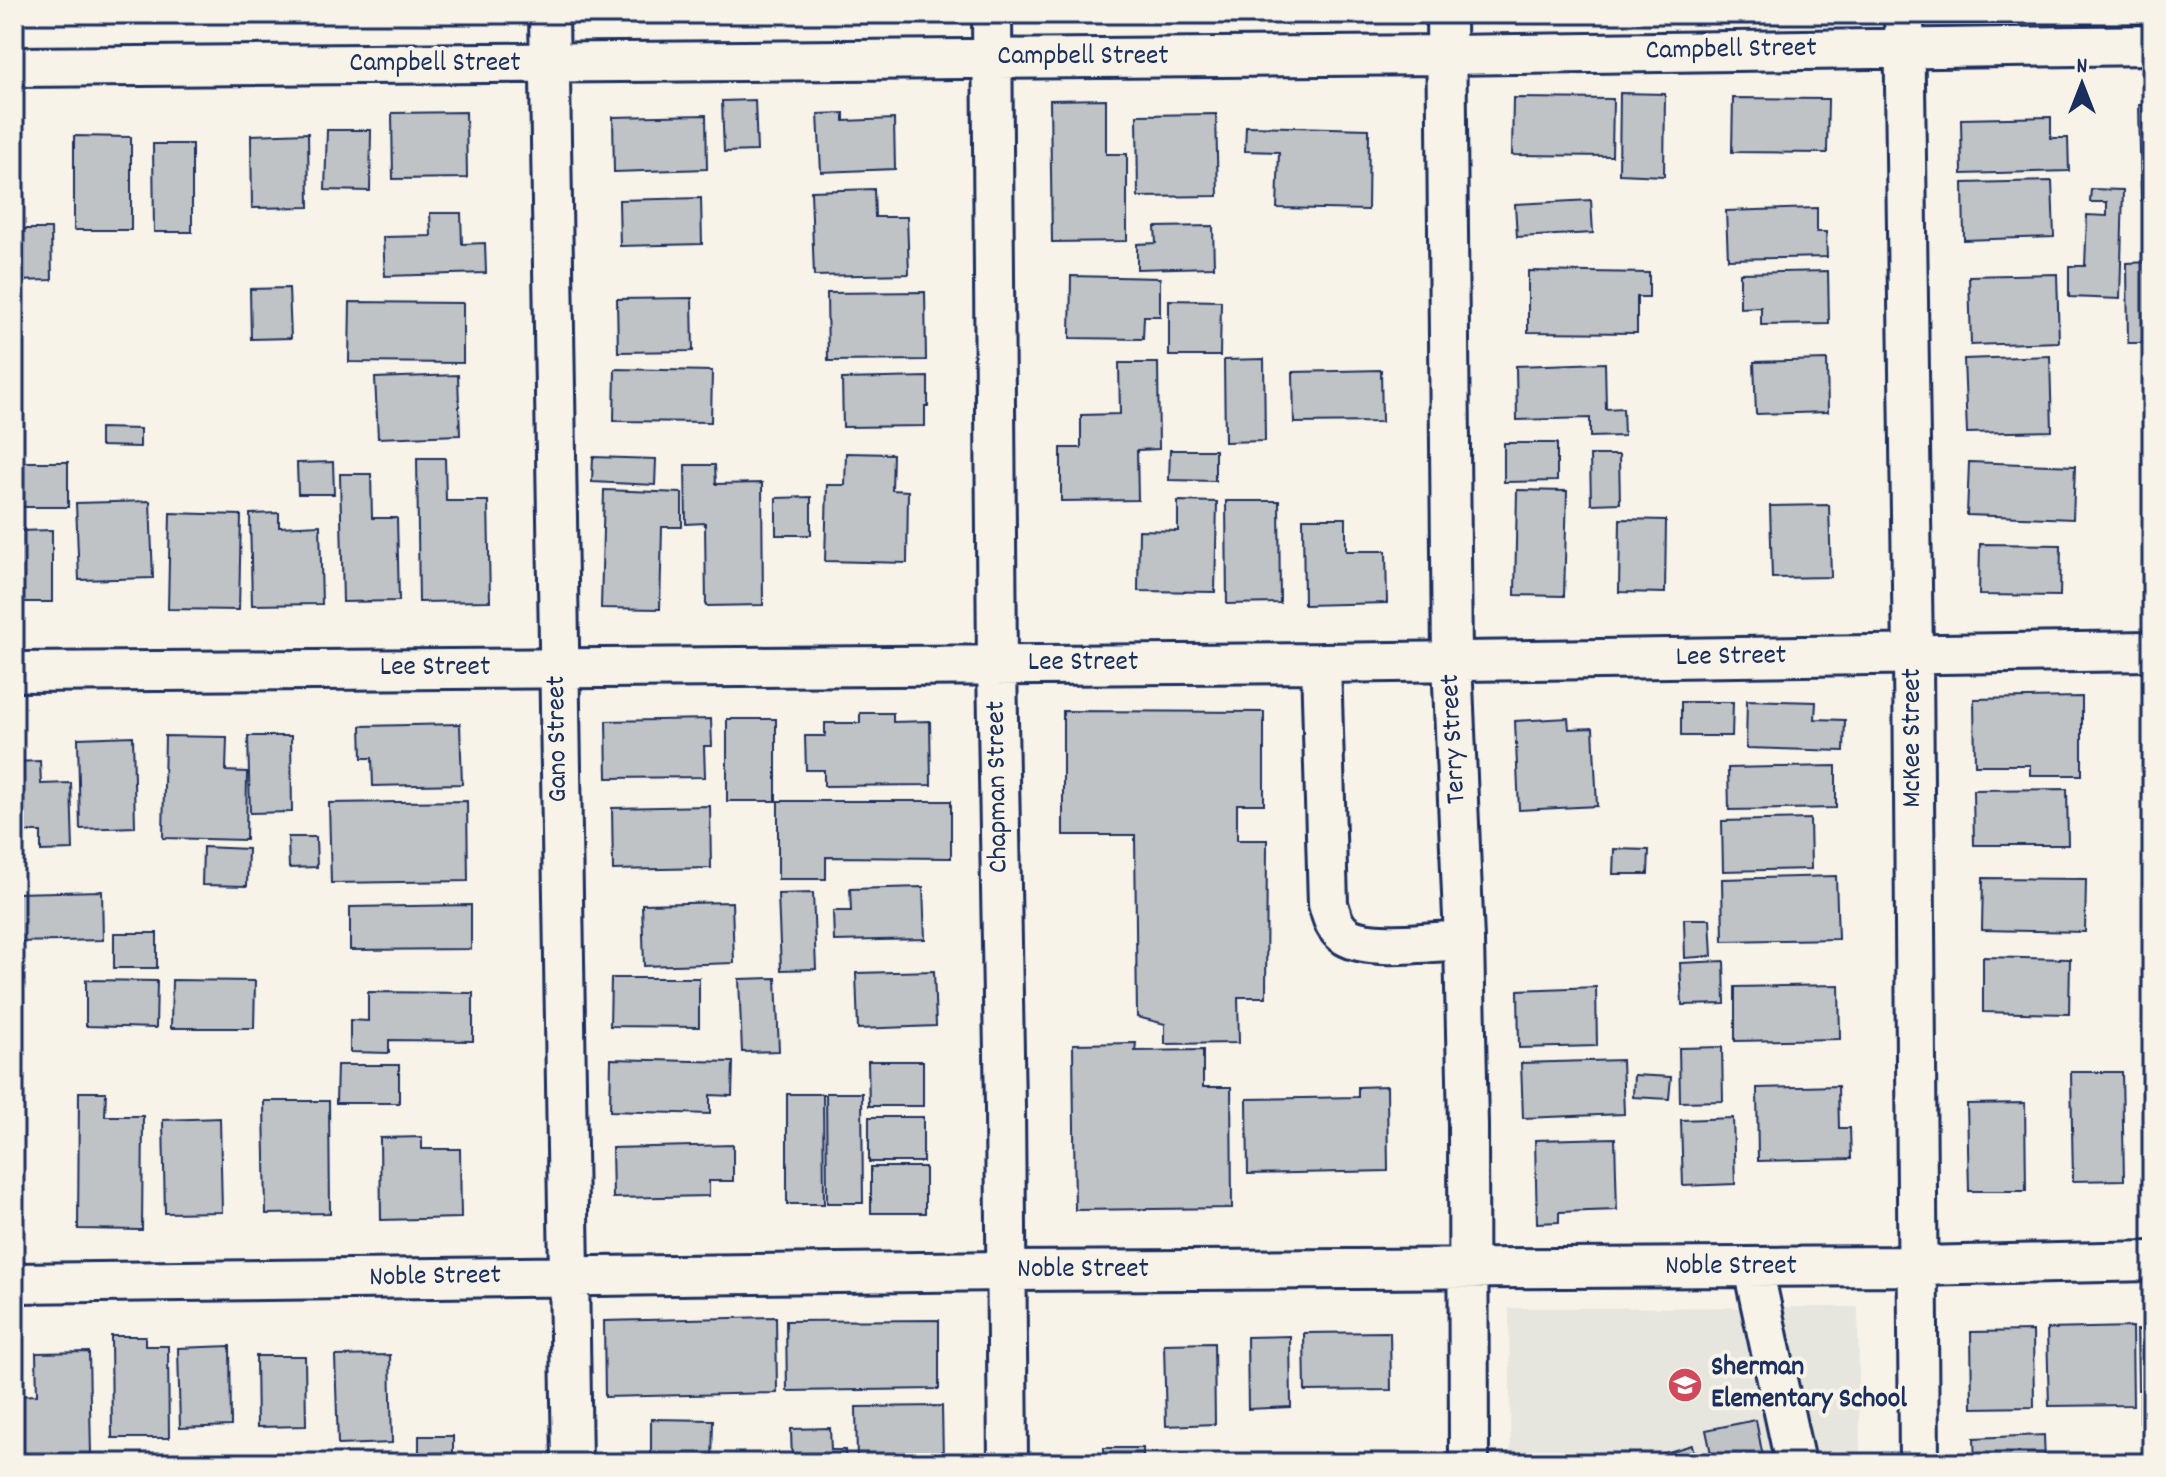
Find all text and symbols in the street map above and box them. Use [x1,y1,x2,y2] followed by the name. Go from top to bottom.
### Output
[1645,30,1817,72] street label: Campbell Street
[997,38,1169,78] street label: Campbell Street
[2042,44,2122,124] north arrow
[349,45,521,85] street label: Campbell Street
[2077,52,2088,83] text: N
[1675,637,1787,679] street label: Lee Street
[1028,644,1138,684] street label: Lee Street
[380,649,490,689] street label: Lee Street
[1894,668,1934,808] street label: McKee Street
[1432,673,1478,805] street label: Terry Street
[538,675,580,803] street label: Gano Street
[977,700,1021,874] street label: Chapman Street
[1665,1248,1797,1288] street label: Noble Street
[1017,1251,1149,1291] street label: Noble Street
[369,1257,501,1299] street label: Noble Street
[1711,1349,1907,1421] place label: Sherman Elementary School
[1666,1366,1704,1404] school or university icon: Sherman Elementary School

